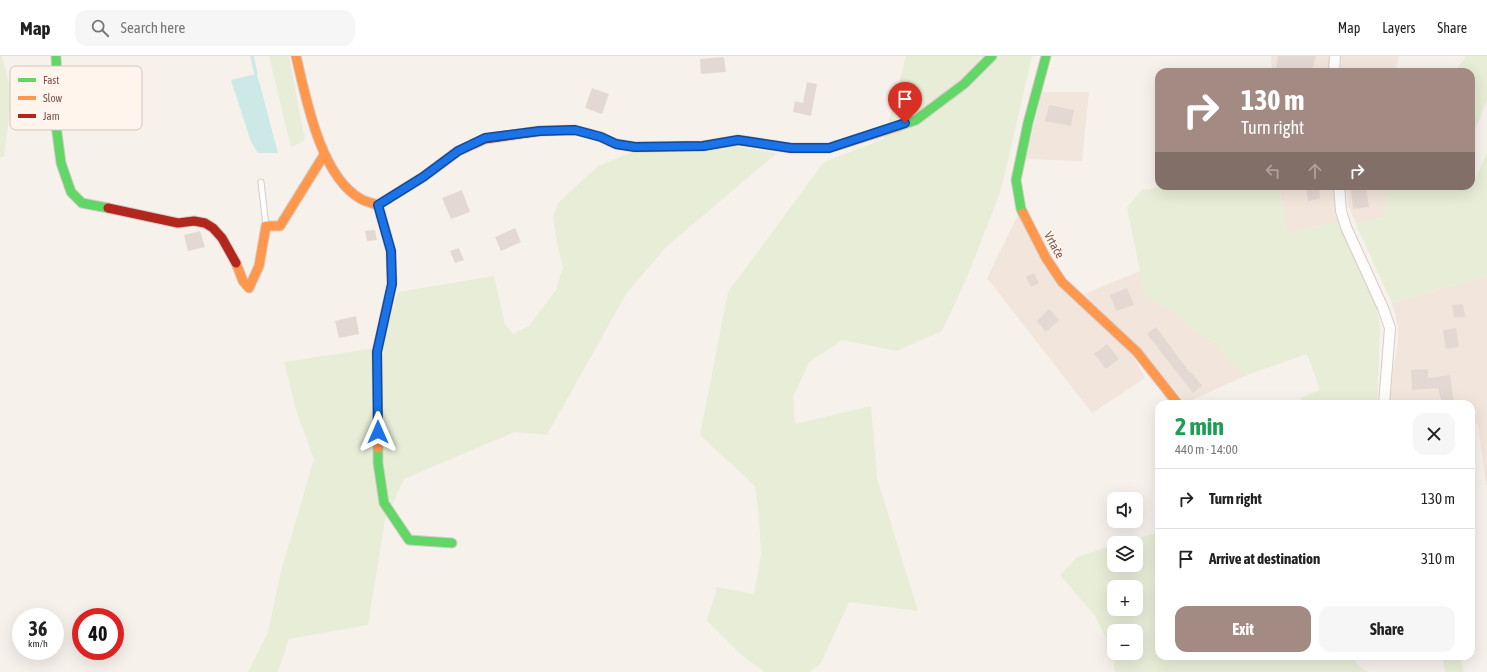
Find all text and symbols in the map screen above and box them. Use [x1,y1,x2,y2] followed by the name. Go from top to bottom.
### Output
[75,10,355,46] search box
[20,17,51,39] text: Map
[89,17,111,39] icon: search
[121,19,185,36] text: Search here
[1338,20,1360,36] text: Map
[1382,20,1415,36] text: Layers
[1437,20,1467,36] text: Share
[10,66,142,130] legend
[43,74,59,86] text: Fast
[888,82,922,123] pin
[1175,84,1227,136] icon: right
[1241,84,1304,116] text: 130 m
[894,88,916,110] icon: arrive
[43,92,62,104] text: Slow
[43,110,60,122] text: Jam
[1241,117,1304,138] text: Turn right
[1262,160,1284,182] icon: left
[1304,160,1326,182] icon: ahead
[1346,160,1368,182] icon: right
[1041,229,1067,261] street label: Vrtače
[357,411,399,453] position arrow
[1175,413,1224,440] text: 2 min
[1413,413,1455,455] button: close
[1175,442,1238,457] text: 440 m · 14:00
[1175,488,1197,510] icon: right
[1209,490,1262,507] text: Turn right
[1421,490,1455,507] text: 130 m
[1107,492,1143,660] map controls
[1107,492,1143,528] button: sound
[1107,536,1143,572] button: layers
[1175,548,1197,570] icon: arrive
[1209,550,1320,567] text: Arrive at destination
[1421,550,1455,567] text: 310 m
[1107,580,1143,616] button: +
[1175,606,1311,652] button: Exit
[1319,606,1455,652] button: Share
[72,608,124,660] speed limit sign: 40
[29,617,47,640] text: 36
[1107,624,1143,660] button: −
[28,638,48,649] text: km/h

